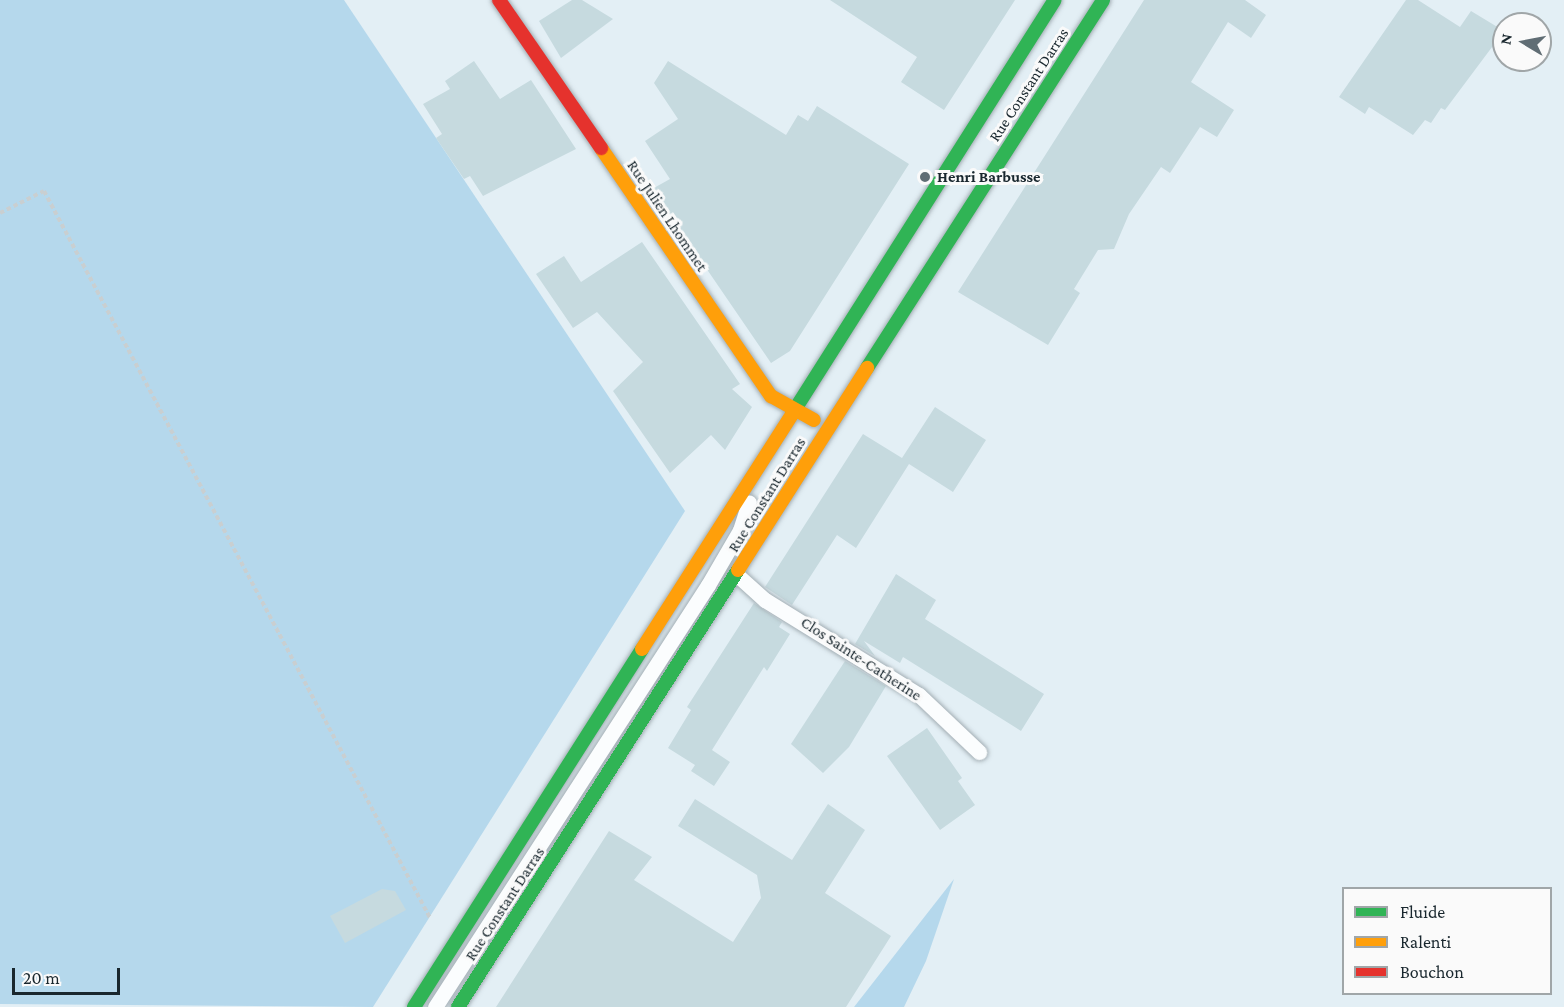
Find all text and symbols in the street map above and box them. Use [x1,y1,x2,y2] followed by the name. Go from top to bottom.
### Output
[1492,12,1552,72] north arrow
[985,25,1073,145] street label: Rue Constant Darras
[1496,32,1515,46] text: N
[623,157,711,275] street label: Rue Julien Lhommet
[937,167,1040,187] place label: Henri Barbusse
[918,170,932,184] marker: Henri Barbusse
[724,434,810,556] street label: Rue Constant Darras
[797,613,925,705] street label: Clos Sainte-Catherine
[461,844,549,964] street label: Rue Constant Darras
[1342,887,1552,995] legend
[1400,902,1445,922] text: Fluide
[1400,932,1451,952] text: Ralenti
[15,956,123,994] scale bar
[1400,962,1464,982] text: Bouchon
[23,968,60,988] text: 20 m

